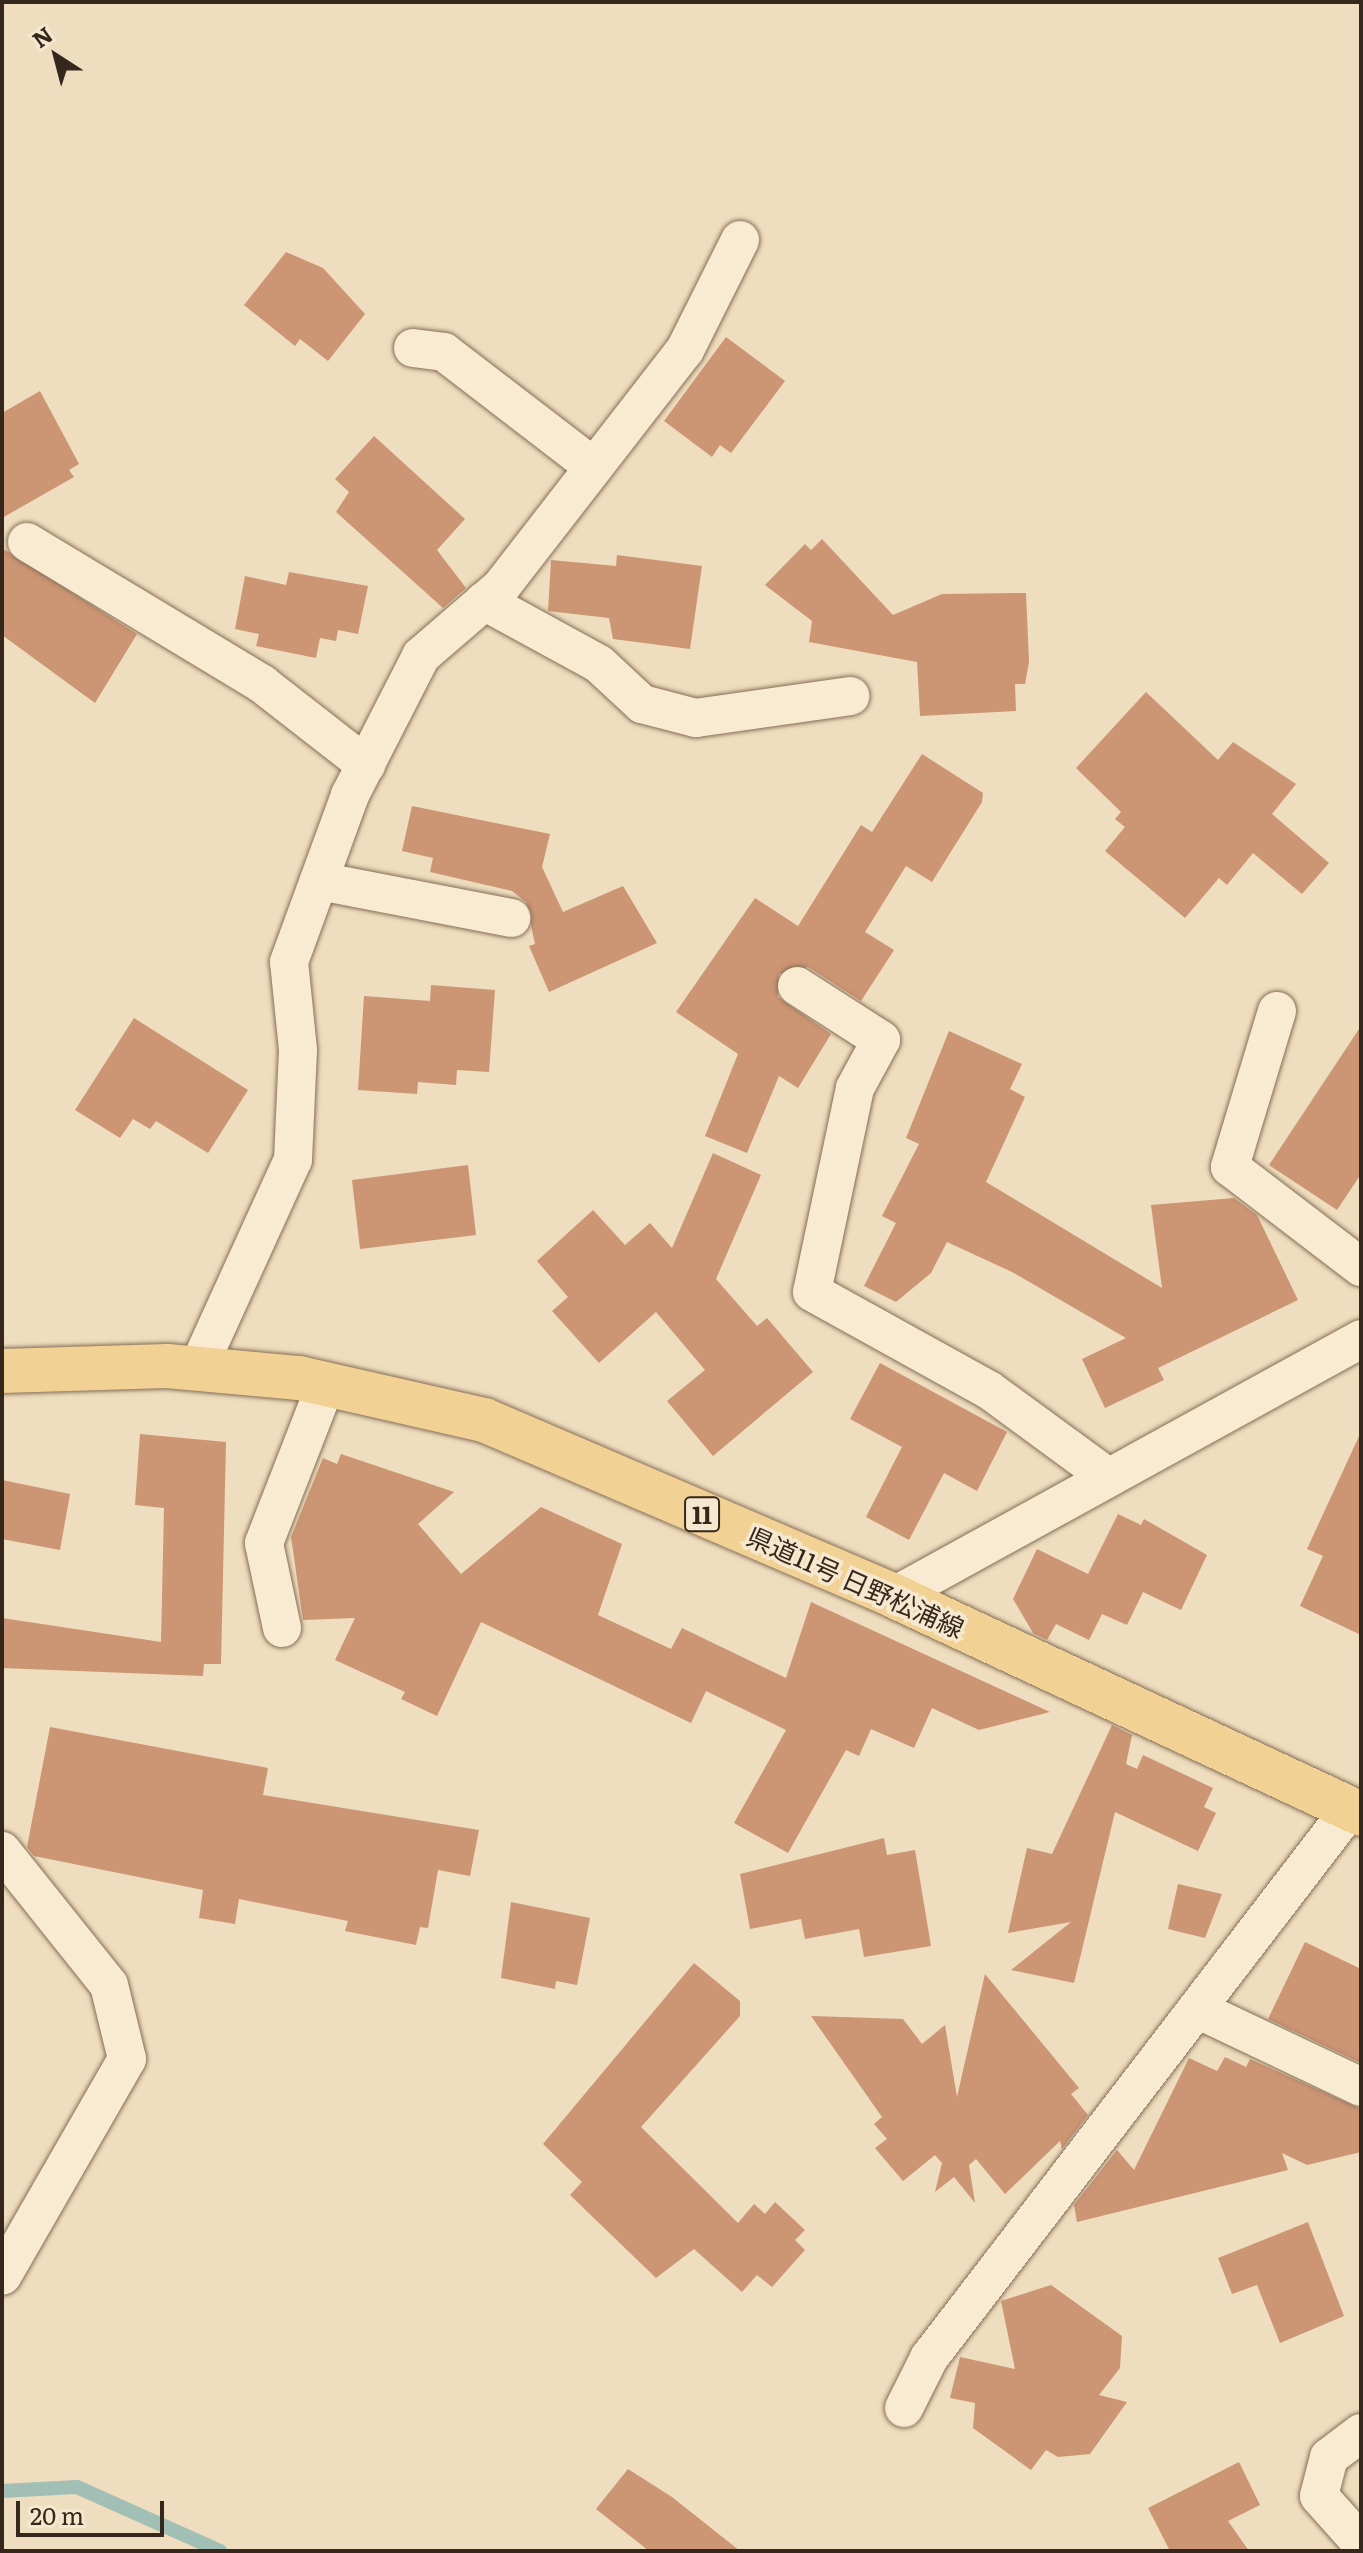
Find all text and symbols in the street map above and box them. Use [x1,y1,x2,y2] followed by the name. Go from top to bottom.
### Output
[16,16,96,96] north arrow
[24,17,59,55] text: N
[684,1494,720,1534] road number: 11
[743,1519,969,1643] street label: 県道11号 日野松浦線
[20,2485,168,2535] scale bar
[30,2497,84,2532] text: 20 m

